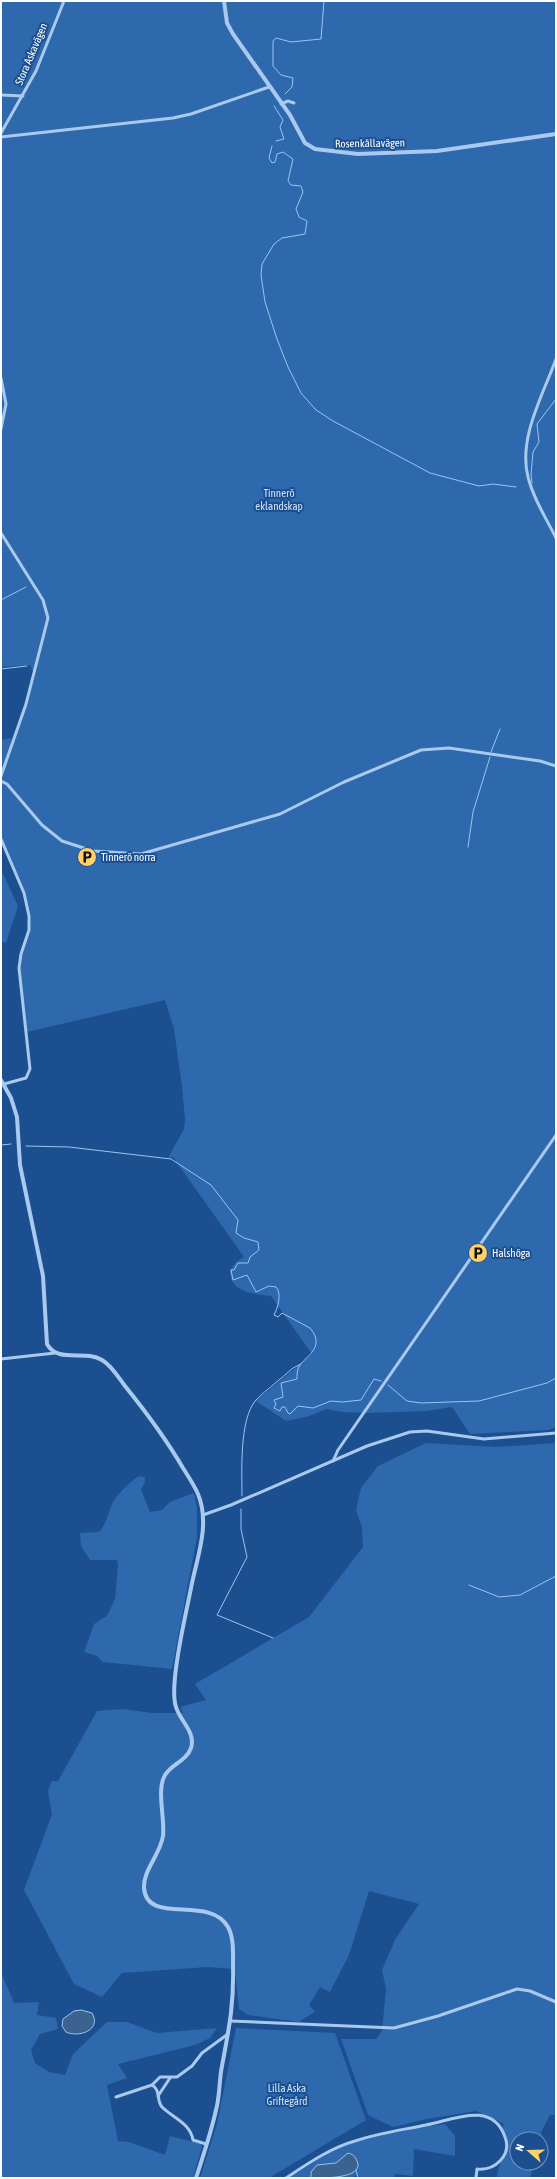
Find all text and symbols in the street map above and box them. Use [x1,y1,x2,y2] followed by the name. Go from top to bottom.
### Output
[13,21,49,87] street label: Stora Askavägen
[335,136,405,150] street label: Rosenkällavägen
[255,487,303,512] park label: Tinnerö eklandskap
[76,846,98,868] parking icon: Tinnerö norra
[101,851,156,863] place label: Tinnerö norra
[467,1242,489,1264] parking icon: Halshöga
[492,1247,530,1259] place label: Halshöga
[267,2082,307,2107] park label: Lilla Aska Griftegård
[509,2131,549,2171] north arrow
[513,2142,526,2153] text: N

